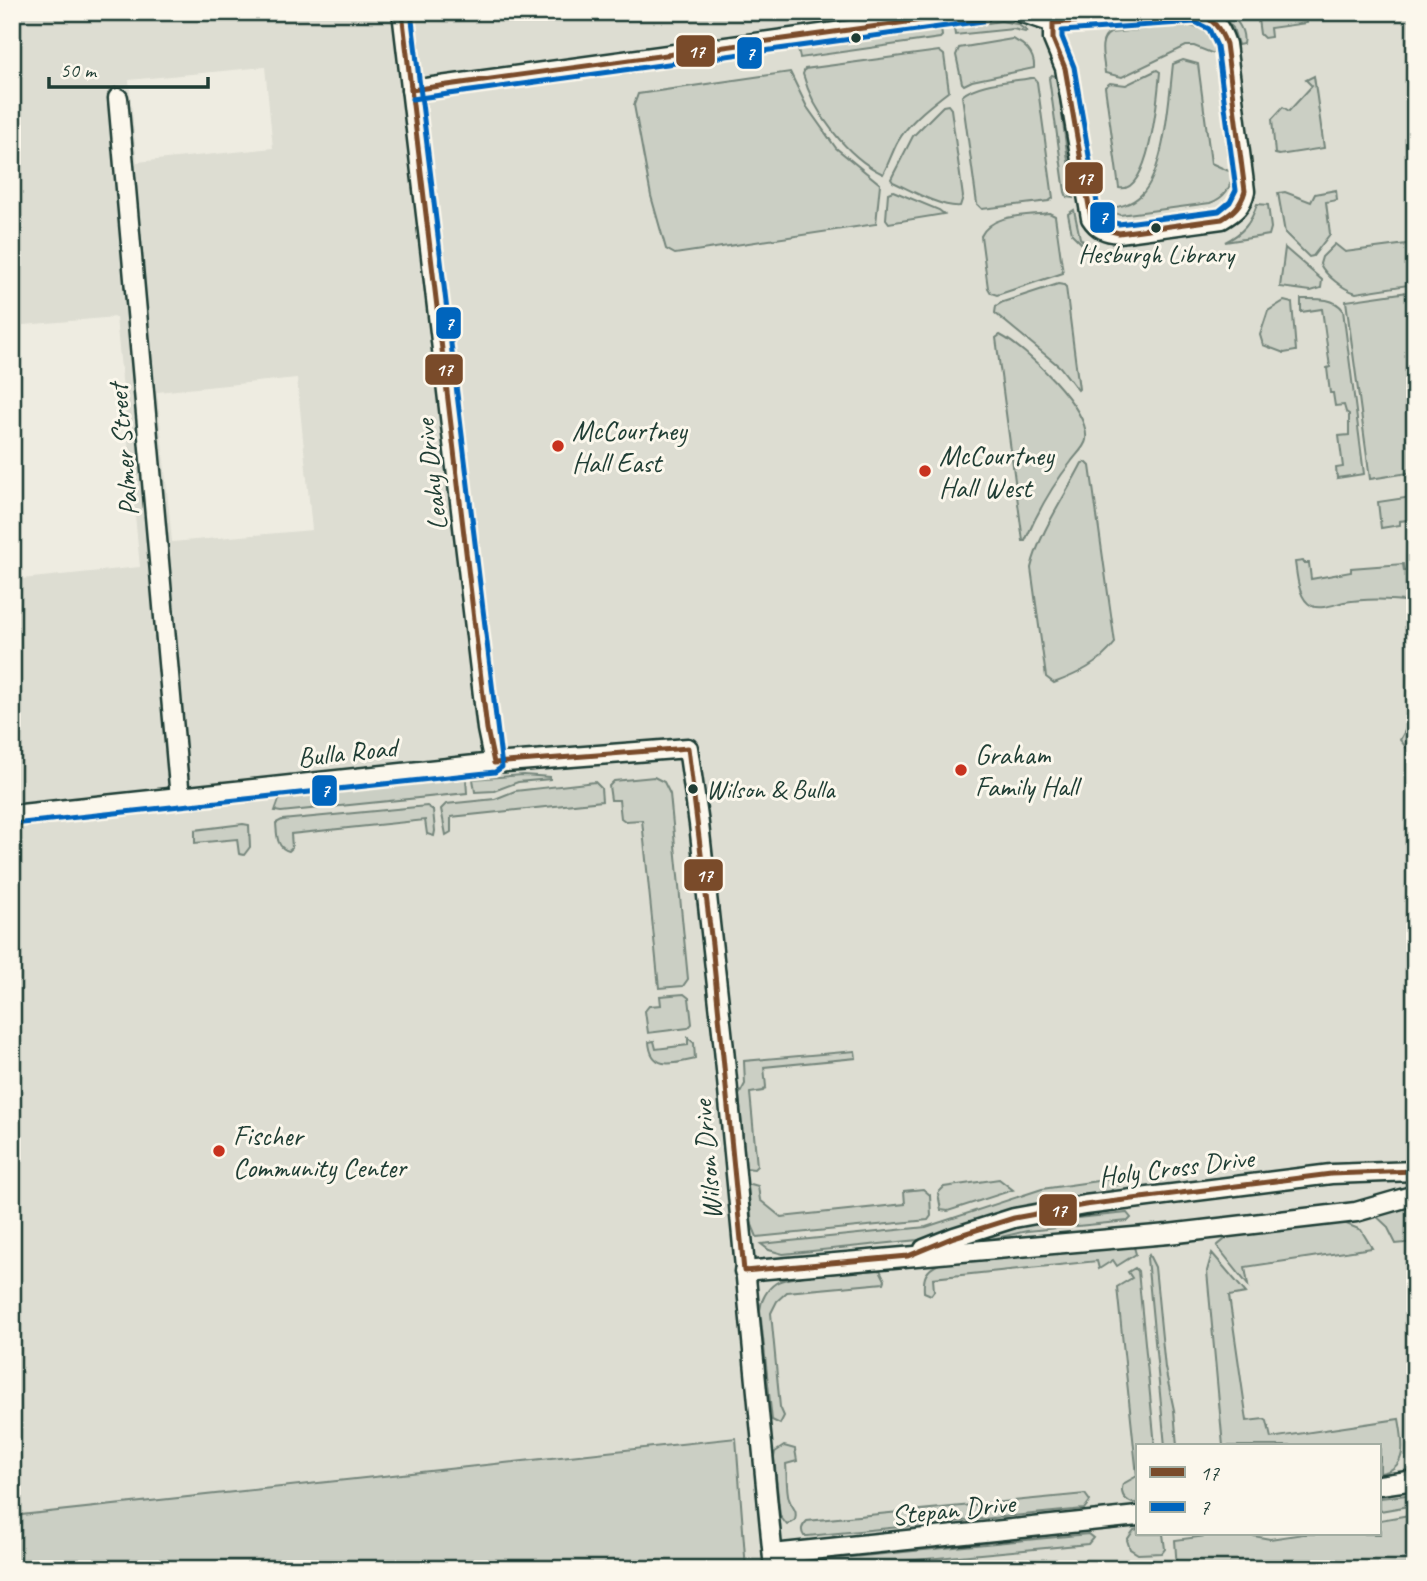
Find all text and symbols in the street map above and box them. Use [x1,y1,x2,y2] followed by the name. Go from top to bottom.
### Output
[849,31,863,45] unlabelled marker
[675,34,716,68] line badge: 17
[736,36,763,70] line badge: 7
[687,40,707,64] text: 17
[746,42,757,66] text: 7
[49,46,208,90] scale bar
[60,57,98,83] text: 50 m
[1064,161,1104,195] line badge: 17
[1075,167,1095,191] text: 17
[1089,201,1116,234] line badge: 7
[1099,206,1110,230] text: 7
[1149,221,1163,235] marker: Hesburgh Library
[1078,238,1236,271] place label: Hesburgh Library
[435,306,462,340] line badge: 7
[445,312,456,336] text: 7
[424,353,464,386] line badge: 17
[435,358,455,382] text: 17
[99,379,146,518] street label: Palmer Street
[572,413,689,480] place label: McCourtney Hall East
[407,416,455,532] street label: Leahy Drive
[550,438,566,454] marker: McCourtney Hall East
[939,438,1056,505] place label: McCourtney Hall West
[917,463,933,479] marker: McCourtney Hall West
[296,729,402,775] street label: Bulla Road
[975,737,1083,804] place label: Graham Family Hall
[953,762,969,778] marker: Graham Family Hall
[706,773,836,806] place label: Wilson & Bulla
[311,774,338,807] line badge: 7
[321,779,332,803] text: 7
[686,782,700,796] marker: Wilson & Bulla
[683,858,724,892] line badge: 17
[695,864,715,888] text: 17
[684,1097,730,1221] street label: Wilson Drive
[233,1118,408,1185] place label: Fischer Community Center
[1096,1140,1257,1194] street label: Holy Cross Drive
[211,1143,227,1159] marker: Fischer Community Center
[1038,1193,1078,1227] line badge: 17
[1049,1199,1069,1223] text: 17
[1136,1444,1382,1536] legend
[1200,1460,1220,1486] text: 17
[890,1485,1018,1533] street label: Stepan Drive
[1200,1494,1211,1520] text: 7

